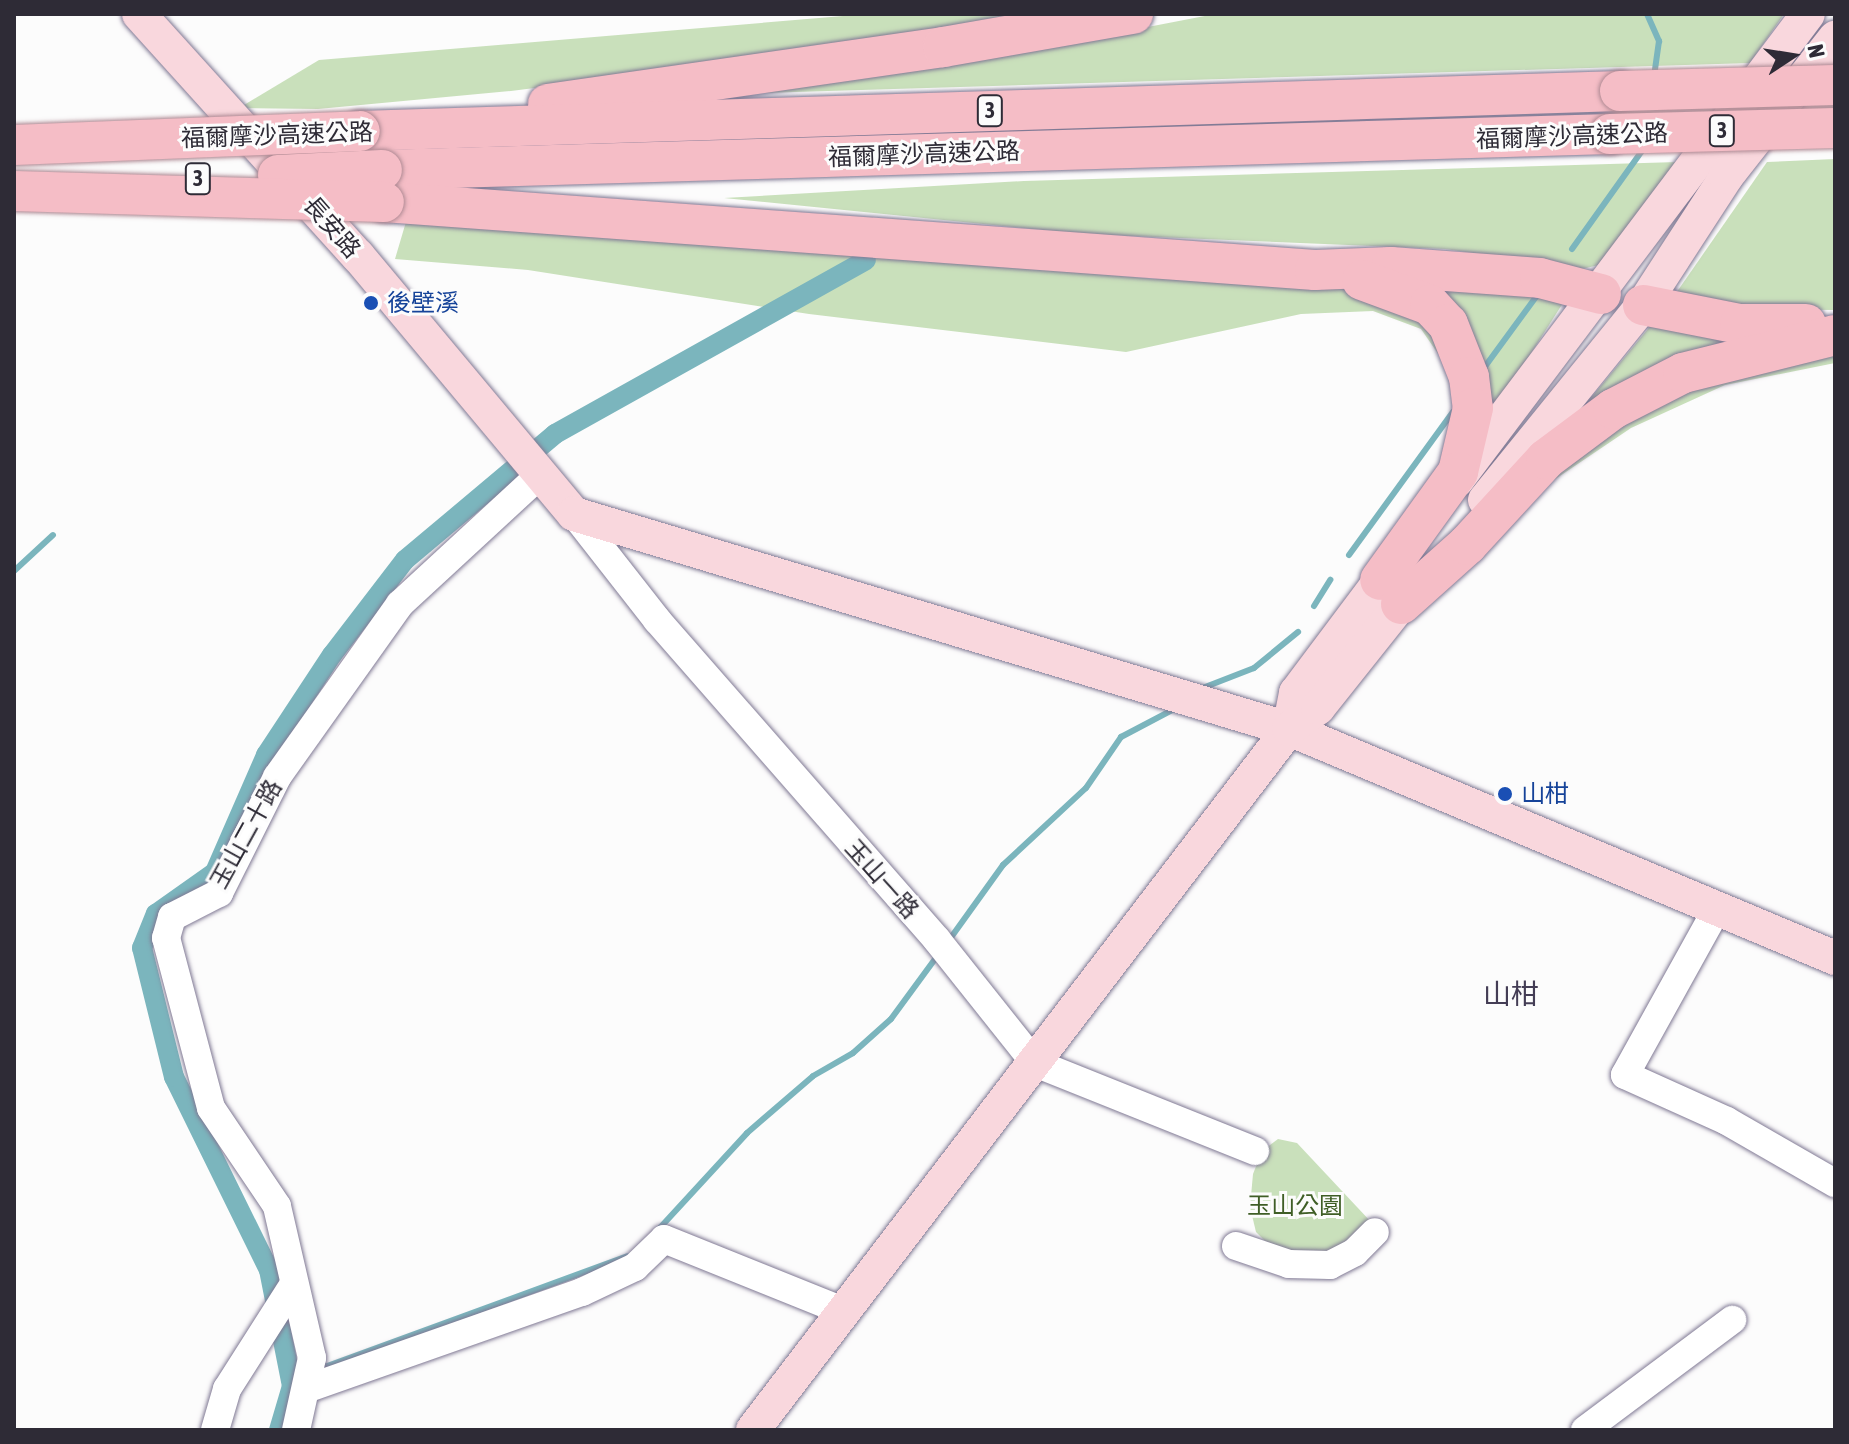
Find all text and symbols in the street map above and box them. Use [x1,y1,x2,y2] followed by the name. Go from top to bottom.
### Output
[1753,16,1833,96] north arrow
[1802,42,1831,60] text: N
[976,93,1004,129] road number: 3
[1708,113,1736,149] road number: 3
[181,117,373,153] street label: 福爾摩沙高速公路
[1476,118,1668,154] street label: 福爾摩沙高速公路
[828,136,1020,172] street label: 福爾摩沙高速公路
[184,161,212,197] road number: 3
[298,190,366,264] street label: 長安路
[387,289,459,317] place label: 後壁溪
[362,294,380,312] marker: 後壁溪
[204,775,288,893] street label: 玉山二十路
[1521,780,1569,808] place label: 山柑
[1496,785,1514,803] marker: 山柑
[839,834,925,924] street label: 玉山一路
[1483,977,1539,1011] district label: 山柑
[1247,1192,1343,1220] park label: 玉山公園

